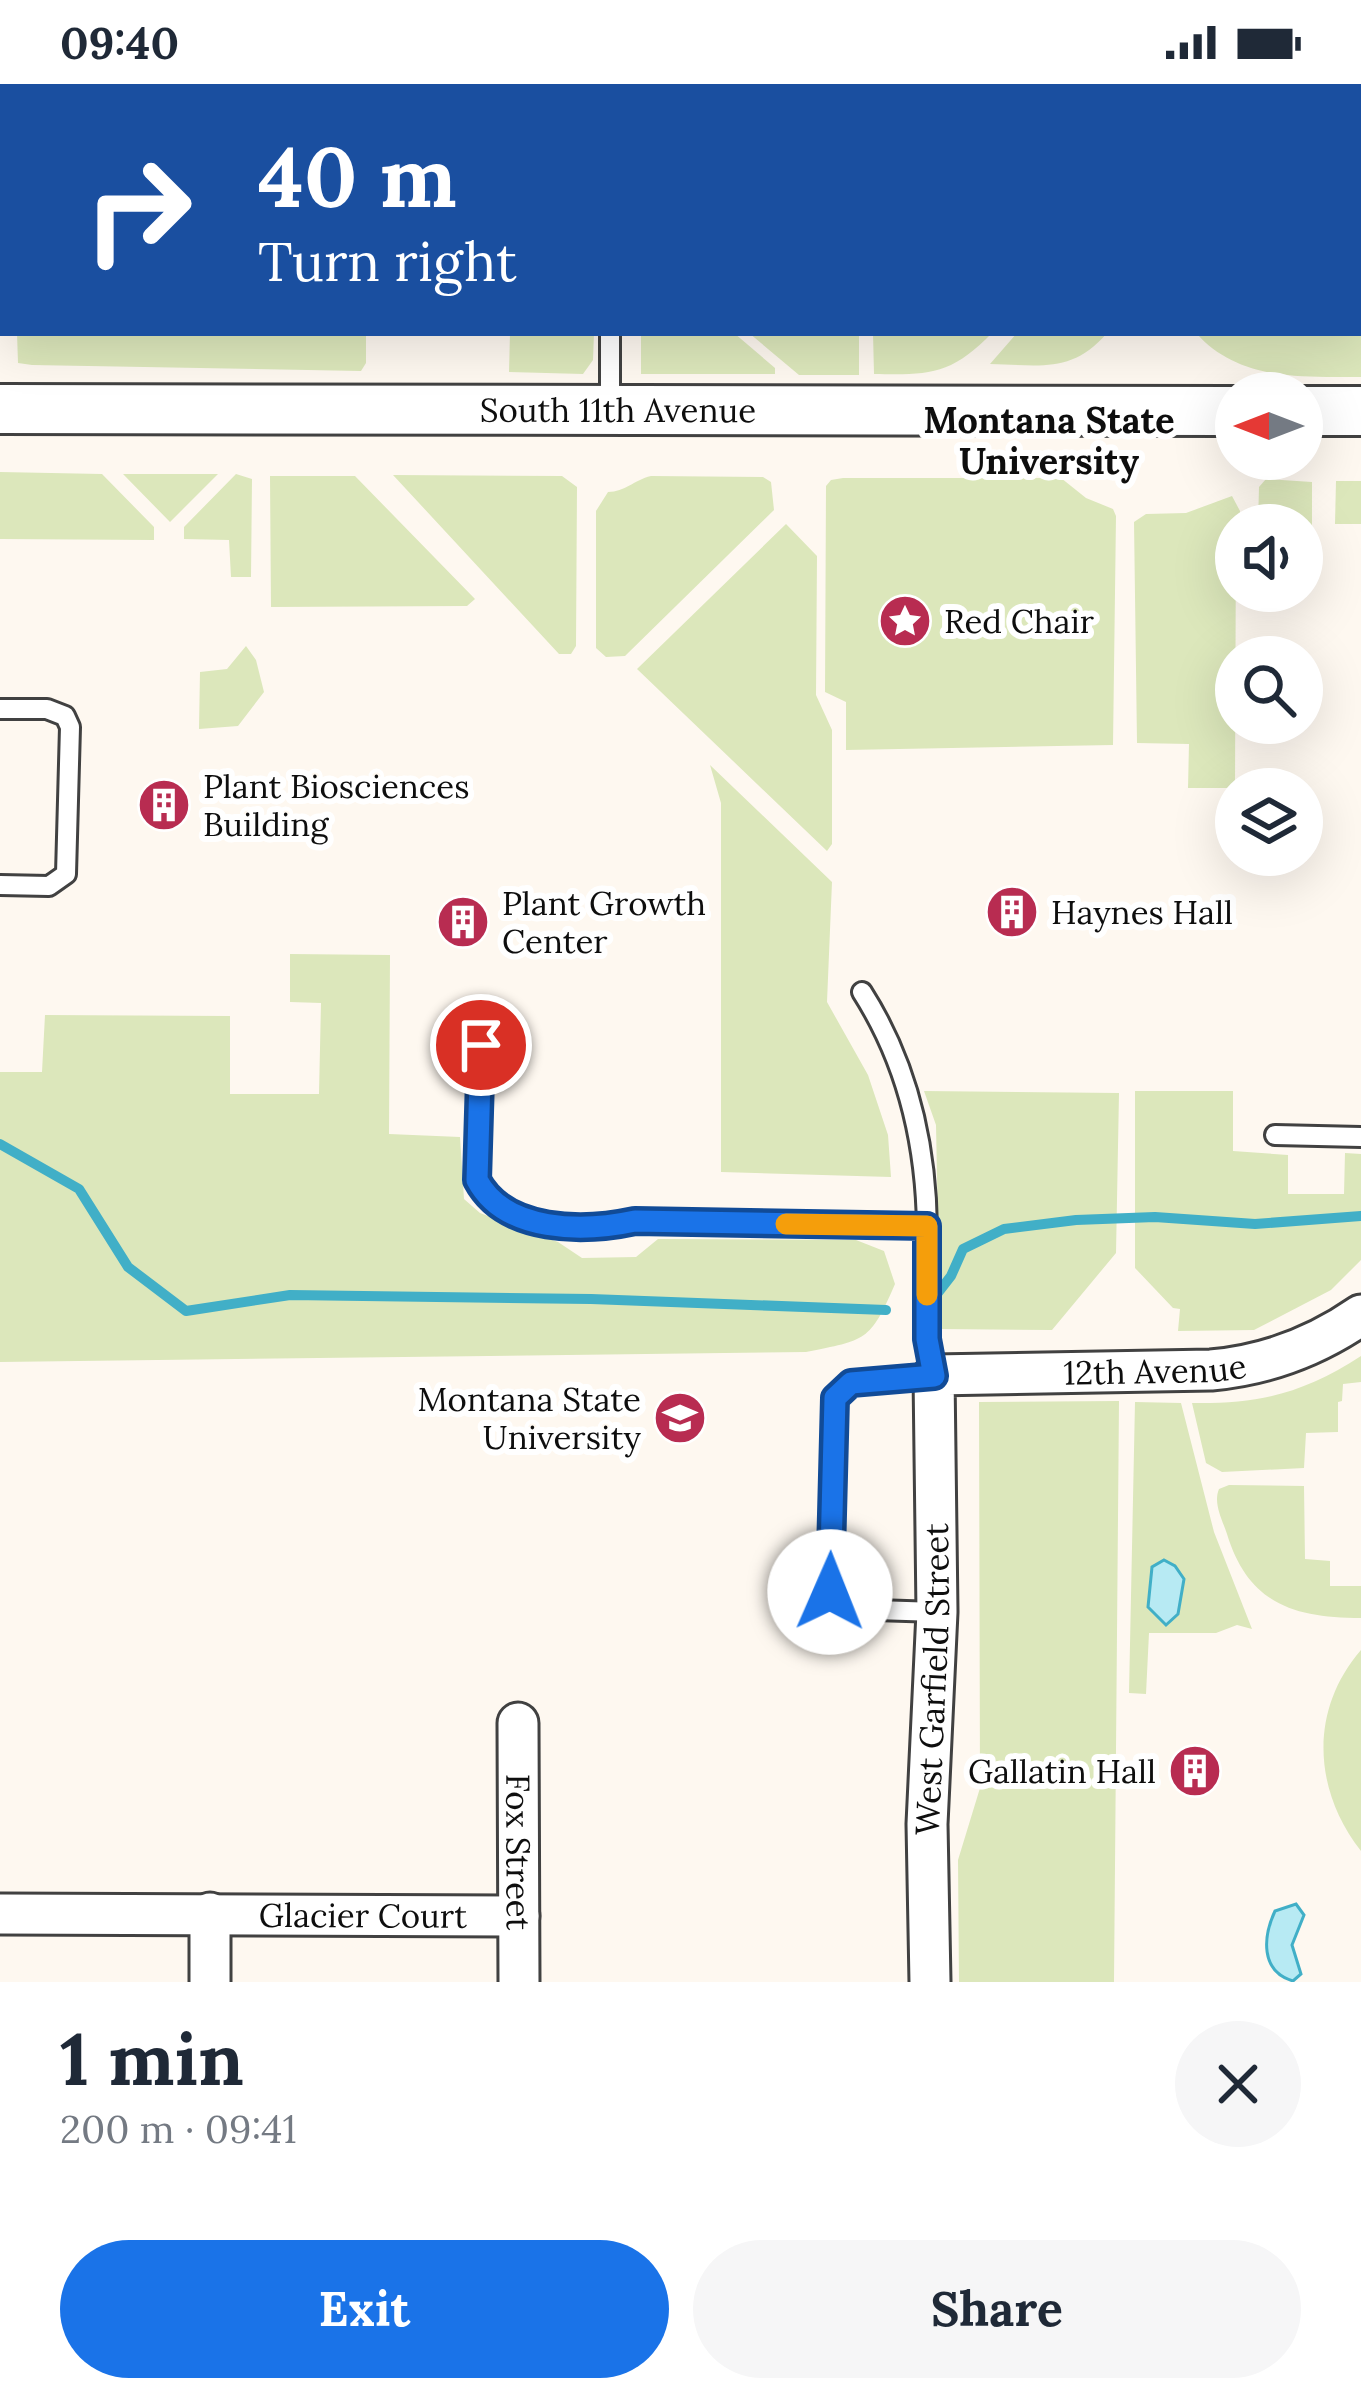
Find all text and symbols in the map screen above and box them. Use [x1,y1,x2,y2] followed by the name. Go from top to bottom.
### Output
[60,14,179,71] text: 09:40
[258,122,457,230] text: 40 m
[60,132,216,288] icon: right
[258,227,517,296] text: Turn right
[1215,372,1323,480] north arrow
[1215,372,1323,876] map controls
[480,389,756,431] street label: South 11th Avenue
[923,397,1175,484] district label: Montana State University
[1215,504,1323,612] button: sound
[877,593,933,649] place icon: Red Chair
[944,600,1095,642] place label: Red Chair
[1215,636,1323,744] button: search
[203,765,469,845] place label: Plant Biosciences Building
[1215,768,1323,876] button: layers
[136,777,192,833] building icon: Plant Biosciences Building
[502,882,706,962] place label: Plant Growth Center
[984,884,1040,940] building icon: Haynes Hall
[1051,891,1233,933] place label: Haynes Hall
[435,894,491,950] building icon: Plant Growth Center
[430,994,532,1096] pin
[448,1012,514,1078] icon: arrive
[1063,1344,1249,1394] street label: 12th Avenue
[418,1378,642,1458] place label: Montana State University
[652,1390,708,1446] school or university icon: Montana State University
[906,1523,958,1836] street label: West Garfield Street
[767,1529,893,1655] position arrow
[1167,1743,1223,1799] building icon: Gallatin Hall
[968,1750,1156,1792] place label: Gallatin Hall
[497,1774,540,1931] street label: Fox Street
[259,1894,467,1937] street label: Glacier Court
[60,2013,244,2105] text: 1 min
[1175,2021,1301,2147] button: close
[60,2104,297,2154] text: 200 m · 09:41
[60,2240,669,2378] button: Exit
[693,2240,1301,2378] button: Share

